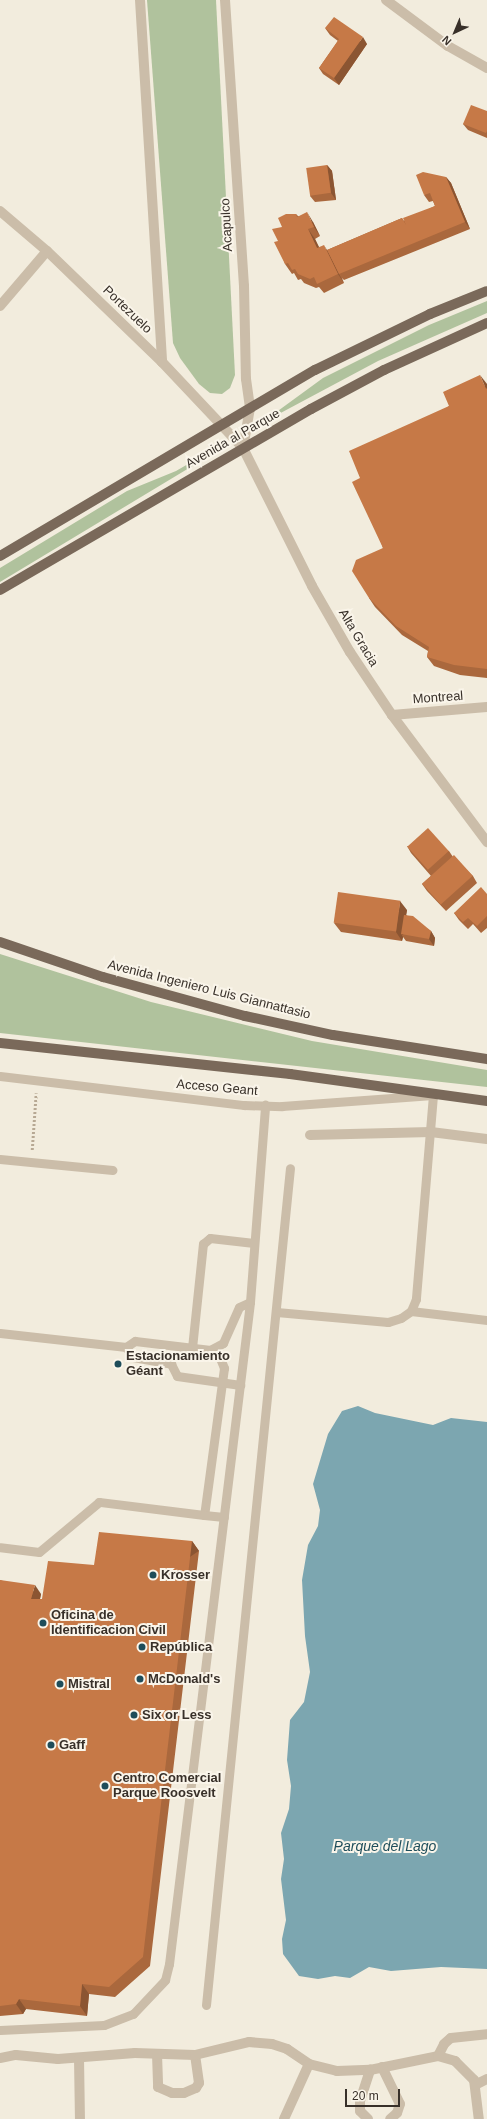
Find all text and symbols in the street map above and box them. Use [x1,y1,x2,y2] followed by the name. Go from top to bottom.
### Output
[435,12,475,52] north arrow
[440,34,454,48] text: N
[218,198,236,252] street label: Acapulco
[99,283,155,337] street label: Portezuelo
[183,406,283,472] street label: Avenida al Parque
[335,606,381,670] street label: Alta Gracia
[412,688,464,708] street label: Montreal
[106,957,312,1023] street label: Avenida Ingeniero Luis Giannattasio
[176,1077,258,1099] street label: Acceso Geant
[126,1349,230,1380] place label: Estacionamiento Géant
[113,1359,123,1369] marker: Estacionamiento Géant
[161,1567,210,1583] place label: Krosser
[148,1570,158,1580] marker: Krosser
[51,1608,166,1639] place label: Oficina de Identificacion Civil
[38,1618,48,1628] marker: Oficina de Identificacion Civil
[150,1639,212,1655] place label: República
[137,1642,147,1652] marker: República
[148,1671,220,1687] place label: McDonald's
[135,1674,145,1684] marker: McDonald's
[68,1676,110,1692] place label: Mistral
[55,1679,65,1689] marker: Mistral
[142,1707,211,1723] place label: Six or Less
[129,1710,139,1720] marker: Six or Less
[59,1737,85,1753] place label: Gaff
[46,1740,56,1750] marker: Gaff
[113,1771,221,1802] place label: Centro Comercial Parque Roosvelt
[100,1781,110,1791] marker: Centro Comercial Parque Roosvelt
[334,1838,436,1854] water label: Parque del Lago
[347,2081,402,2107] scale bar
[352,2089,379,2103] text: 20 m

